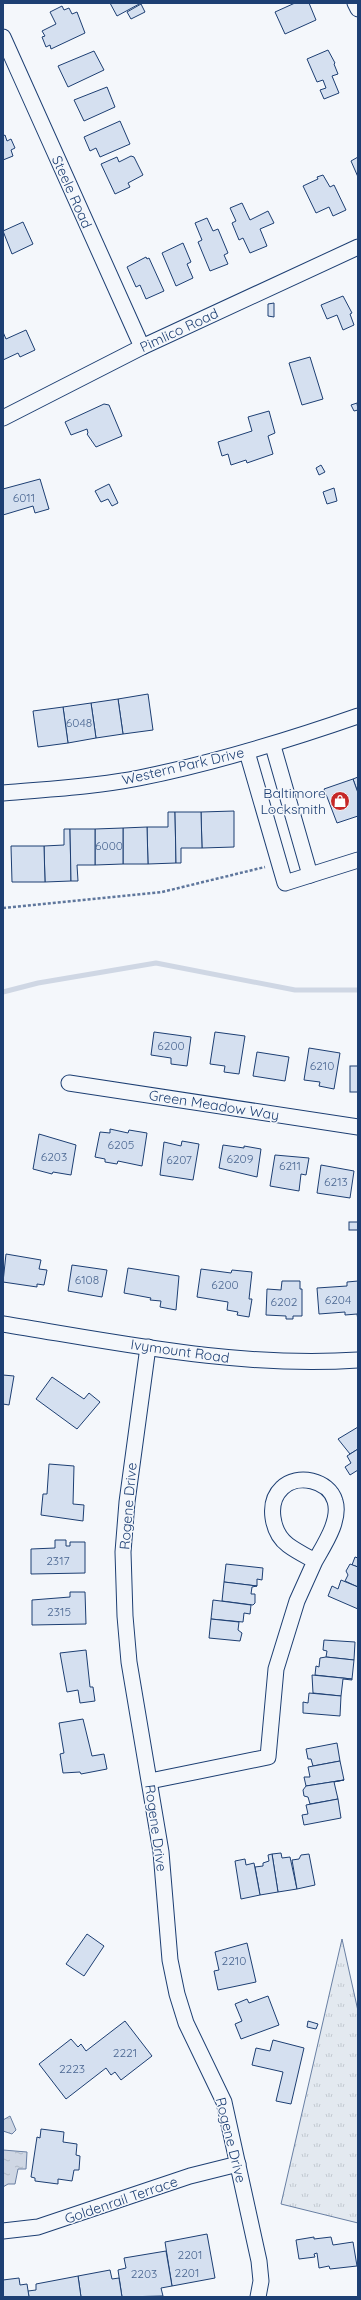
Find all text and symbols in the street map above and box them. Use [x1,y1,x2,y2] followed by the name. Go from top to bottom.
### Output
[48,153,96,231] street label: Steele Road
[137,304,221,356] street label: Pimlico Road
[13,490,35,505] house number: 6011
[66,715,92,730] house number: 6048
[120,743,246,789] street label: Western Park Drive
[260,784,326,818] place label: Baltimore Locksmith
[329,790,351,812] shop icon: Baltimore Locksmith
[95,838,123,853] house number: 6000
[157,1038,185,1053] house number: 6200
[310,1058,334,1073] house number: 6210
[148,1086,280,1124] street label: Green Meadow Way
[108,1137,134,1152] house number: 6205
[41,1149,67,1164] house number: 6203
[227,1151,254,1166] house number: 6209
[166,1152,192,1167] house number: 6207
[279,1158,301,1173] house number: 6211
[324,1174,348,1189] house number: 6213
[75,1272,99,1287] house number: 6108
[211,1277,239,1292] house number: 6200
[325,1292,351,1307] house number: 6204
[271,1294,298,1309] house number: 6202
[130,1335,230,1367] street label: Ivymount Road
[115,1461,141,1550] street label: Rogene Drive
[46,1553,70,1568] house number: 2317
[47,1604,71,1619] house number: 2315
[141,1783,171,1873] street label: Rogene Drive
[222,1953,246,1968] house number: 2210
[113,2045,137,2060] house number: 2221
[59,2061,85,2076] house number: 2223
[212,2095,250,2185] street label: Rogene Drive
[62,2172,180,2228] street label: Goldenrail Terrace
[178,2247,202,2262] house number: 2201
[175,2265,199,2280] house number: 2201
[131,2266,157,2281] house number: 2203

